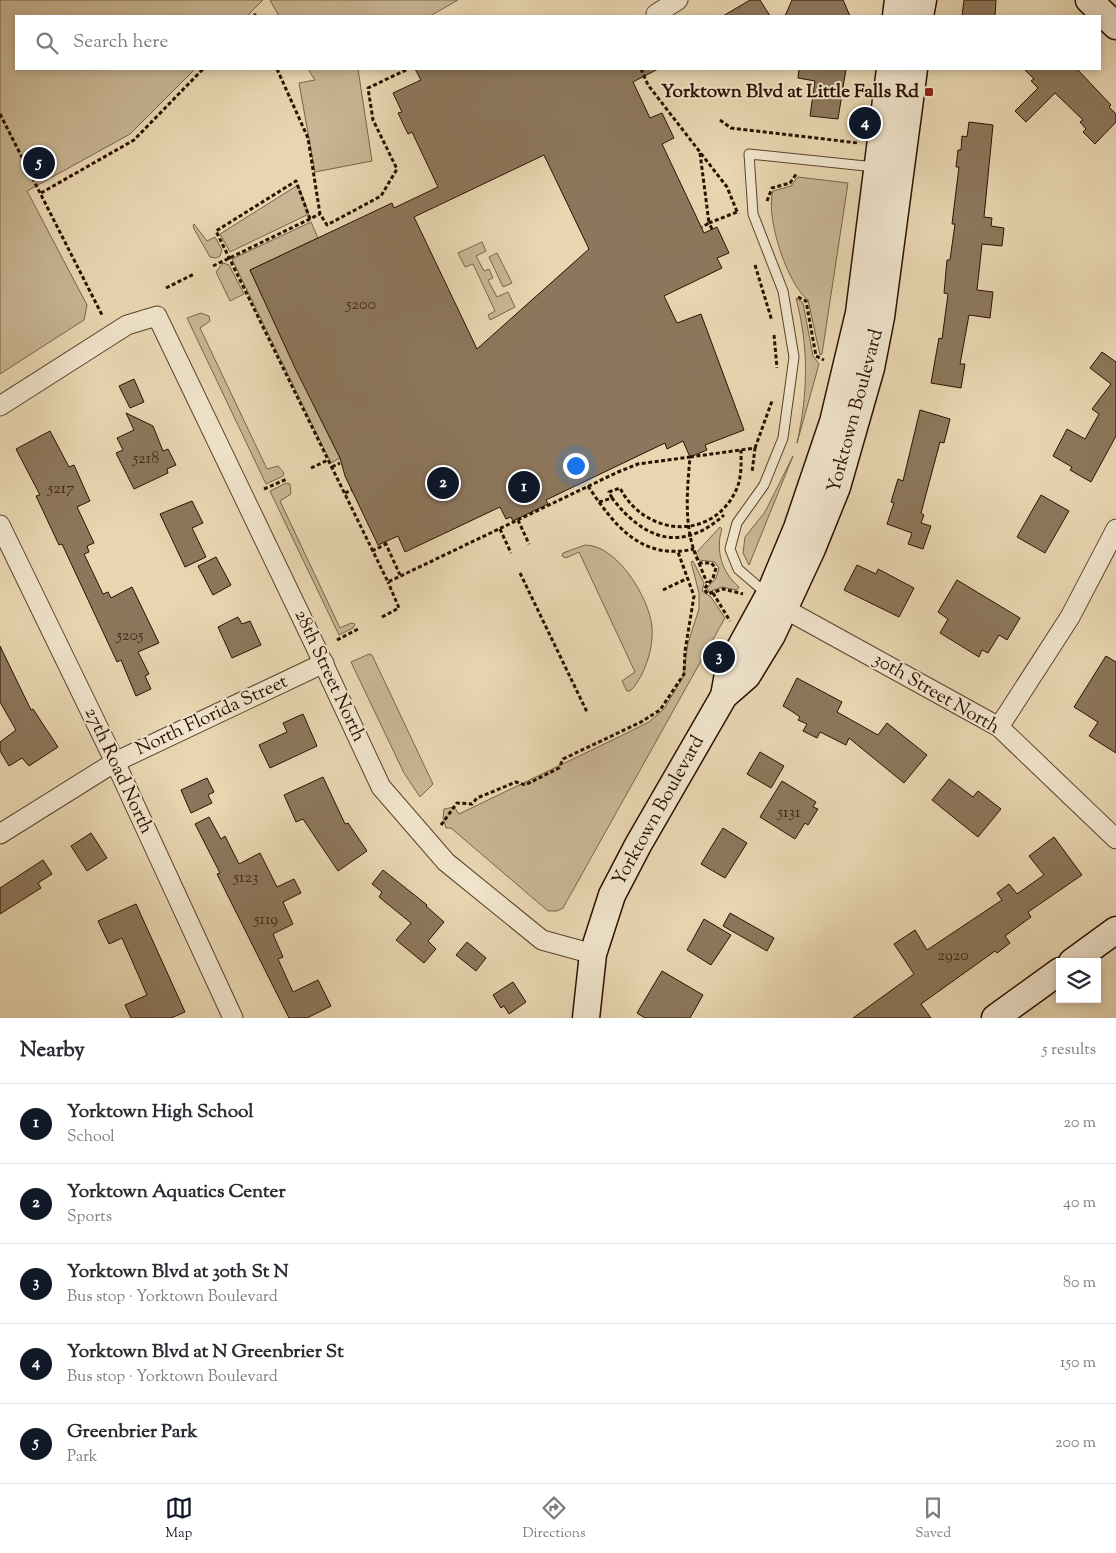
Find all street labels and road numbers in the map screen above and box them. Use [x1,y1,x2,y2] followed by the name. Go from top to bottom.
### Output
[821,326,891,496] street label: Yorktown Boulevard
[286,605,372,747] street label: 28th Street North
[868,647,1004,741] street label: 30th Street North
[131,669,293,763] street label: North Florida Street
[77,703,159,839] street label: 27th Road North
[606,731,712,891] street label: Yorktown Boulevard

